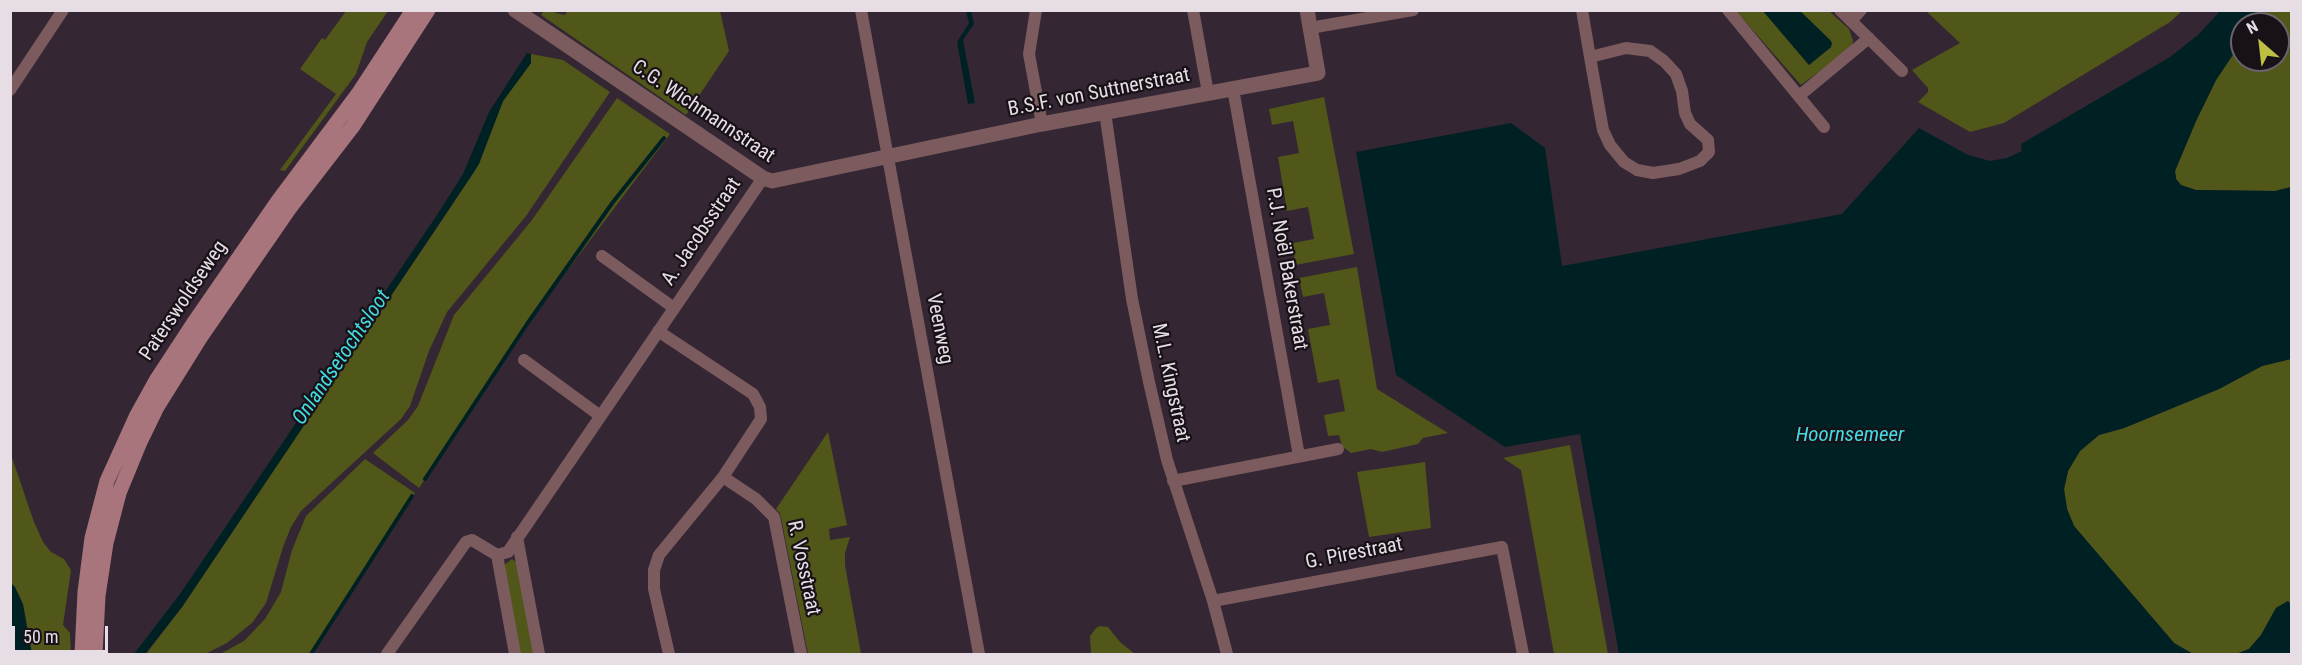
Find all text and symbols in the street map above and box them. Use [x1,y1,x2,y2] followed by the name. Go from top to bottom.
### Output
[2230,12,2290,72] north arrow
[2243,17,2261,38] text: N
[627,55,779,169] street label: C.G. Wichmannstraat
[1006,64,1192,122] street label: B.S.F. von Suttnerstraat
[657,174,747,290] street label: A. Jacobsstraat
[1260,186,1312,352] street label: P.J. Noël Bakerstraat
[135,237,233,365] street label: Paterswoldseweg
[288,286,396,430] water label: Onlandsetochtsloot
[920,292,958,366] street label: Veenweg
[1146,322,1194,444] street label: M.L. Kingstraat
[1796,423,1904,449] water label: Hoornsemeer
[781,518,825,618] street label: R. Vosstraat
[1303,533,1405,575] street label: G. Pirestraat
[15,614,111,652] scale bar
[23,626,58,647] text: 50 m

